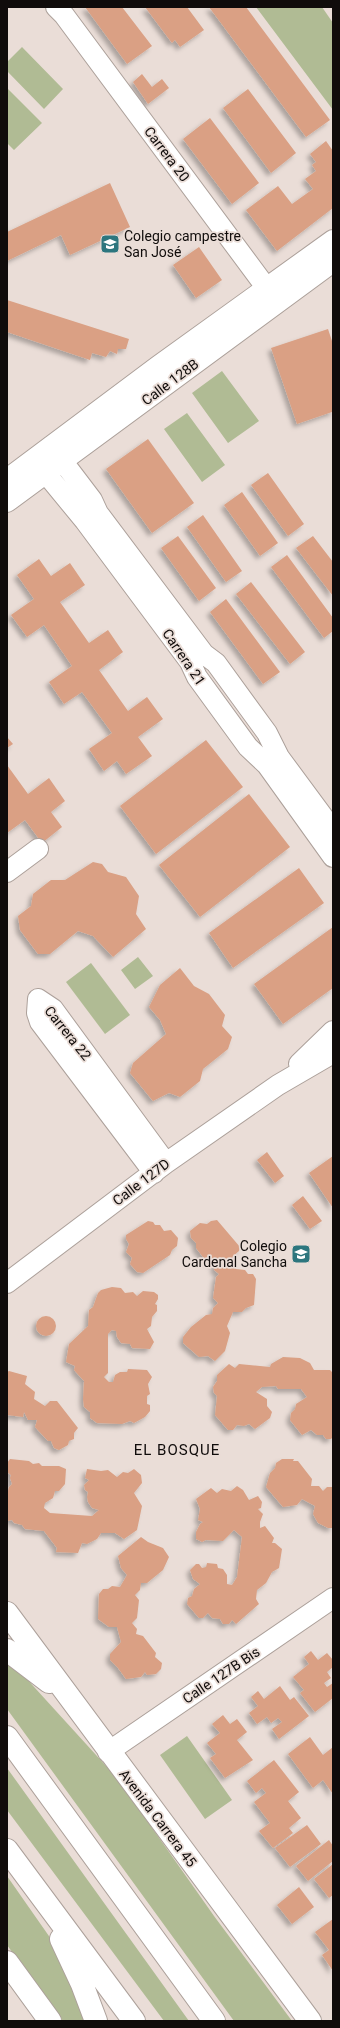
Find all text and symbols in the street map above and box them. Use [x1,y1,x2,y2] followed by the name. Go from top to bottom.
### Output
[141,123,193,185] street label: Carrera 20
[124,228,241,260] place label: Colegio campestre San José
[99,233,121,255] school or university icon: Colegio campestre San José
[139,356,201,408] street label: Calle 128B
[159,626,209,688] street label: Carrera 21
[41,1003,95,1063] street label: Carrera 22
[109,1155,173,1209] street label: Calle 127D
[182,1238,287,1270] place label: Colegio Cardenal Sancha
[290,1243,312,1265] school or university icon: Colegio Cardenal Sancha
[134,1441,220,1459] district label: EL BOSQUE
[179,1643,263,1707] street label: Calle 127B Bis
[116,1766,200,1870] street label: Avenida Carrera 45

